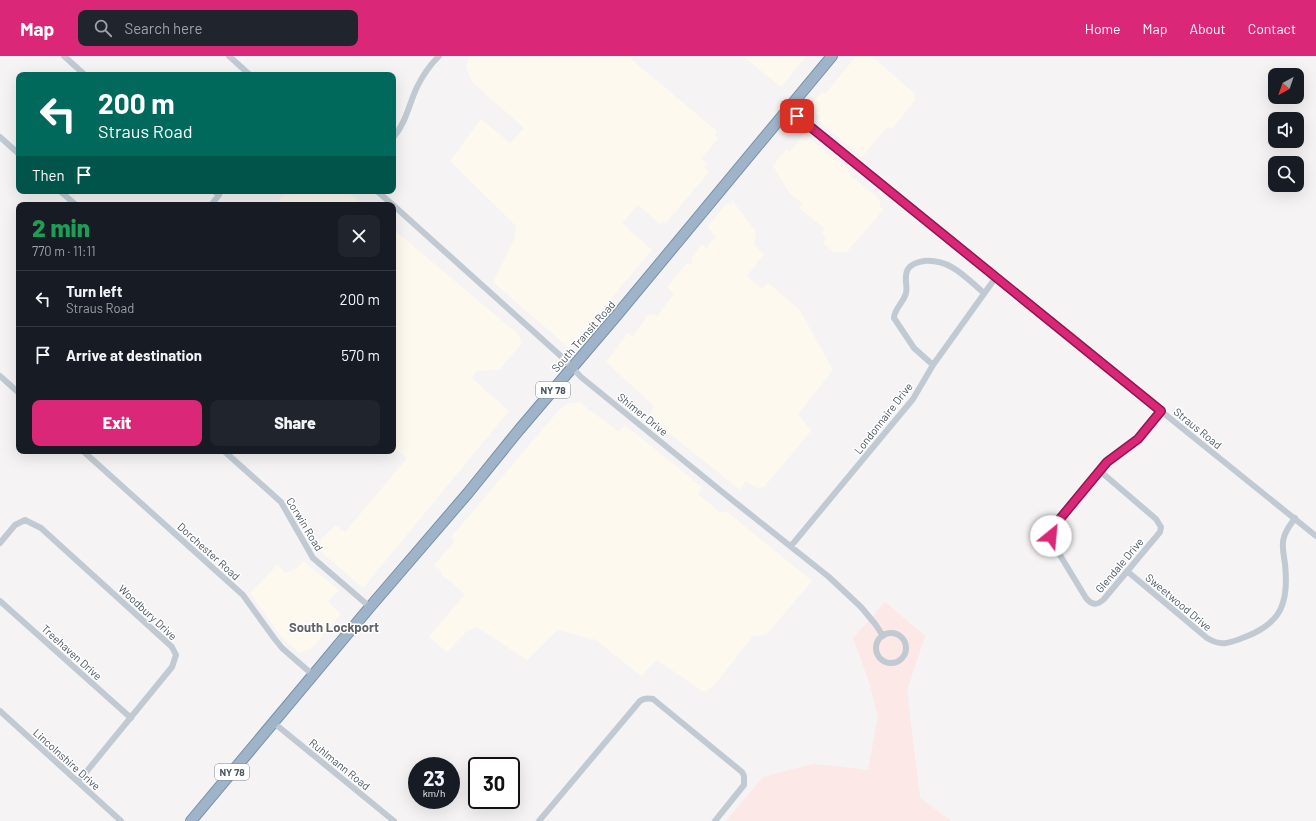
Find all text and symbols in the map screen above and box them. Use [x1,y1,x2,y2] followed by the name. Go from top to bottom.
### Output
[78,10,358,46] search box
[20,17,54,40] text: Map
[92,17,114,39] icon: search
[124,19,202,37] text: Search here
[1085,20,1121,37] text: Home
[1143,20,1167,37] text: Map
[1189,20,1226,37] text: About
[1248,20,1296,37] text: Contact
[1268,68,1304,104] north arrow
[1268,68,1304,192] map controls
[98,86,175,120] text: 200 m
[32,88,84,140] icon: left
[780,99,814,133] pin
[786,105,808,127] icon: arrive
[1268,112,1304,148] button: sound
[98,120,192,142] text: Straus Road
[1268,156,1304,192] button: search
[73,164,95,186] icon: arrive
[32,166,65,184] text: Then
[32,213,90,242] text: 2 min
[338,215,380,257] button: close
[32,243,96,259] text: 770 m · 11:11
[66,282,122,300] text: Turn left
[32,288,54,310] icon: left
[340,290,380,308] text: 200 m
[548,298,618,374] street label: South Transit Road
[66,300,134,316] text: Straus Road
[32,344,54,366] icon: arrive
[66,346,202,364] text: Arrive at destination
[341,346,380,364] text: 570 m
[851,380,915,456] street label: Londonnaire Drive
[536,382,570,398] road number: NY 78
[615,390,671,438] street label: Shimer Drive
[32,400,202,446] button: Exit
[210,400,380,446] button: Share
[1171,405,1225,451] street label: Straus Road
[284,495,326,553] street label: Corwin Road
[1030,515,1072,557] position arrow
[175,520,243,582] street label: Dorchester Road
[1092,535,1146,595] street label: Glendale Drive
[1143,571,1215,634] street label: Sweetwood Drive
[116,582,180,642] street label: Woodbury Drive
[289,619,379,635] district label: South Lockport
[39,622,105,682] street label: Treehaven Drive
[31,726,103,793] street label: Lincolnshire Drive
[307,736,373,792] street label: Ruhlmann Road
[468,757,520,809] speed limit sign: 30
[215,764,249,780] road number: NY 78
[423,766,445,790] text: 23
[423,787,445,799] text: km/h

